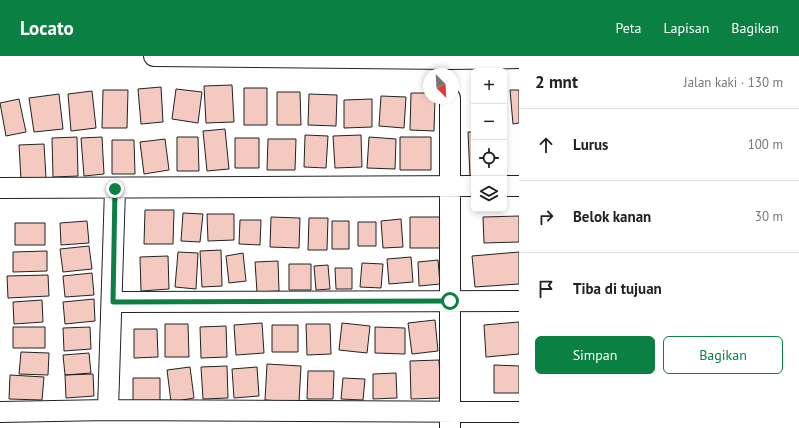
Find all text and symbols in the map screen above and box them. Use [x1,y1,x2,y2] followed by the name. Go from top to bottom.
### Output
[20,16,74,40] text: Locato
[615,19,642,37] text: Peta
[664,19,709,37] text: Lapisan
[731,19,779,37] text: Bagikan
[423,68,459,104] north arrow
[471,68,507,212] map controls
[471,68,507,104] button: +
[535,71,578,93] text: 2 mnt
[684,74,783,91] text: Jalan kaki · 130 m
[471,104,507,140] button: −
[535,134,557,156] icon: ahead
[573,135,608,154] text: Lurus
[748,136,783,153] text: 100 m
[471,140,507,176] button: locate
[471,176,507,212] button: layers
[106,180,124,198] route end
[535,206,557,228] icon: right
[573,207,651,226] text: Belok kanan
[755,208,783,225] text: 30 m
[535,278,557,300] icon: arrive
[573,279,662,298] text: Tiba di tujuan
[441,292,459,310] route start
[535,336,655,374] button: Simpan
[663,336,783,374] button: Bagikan

